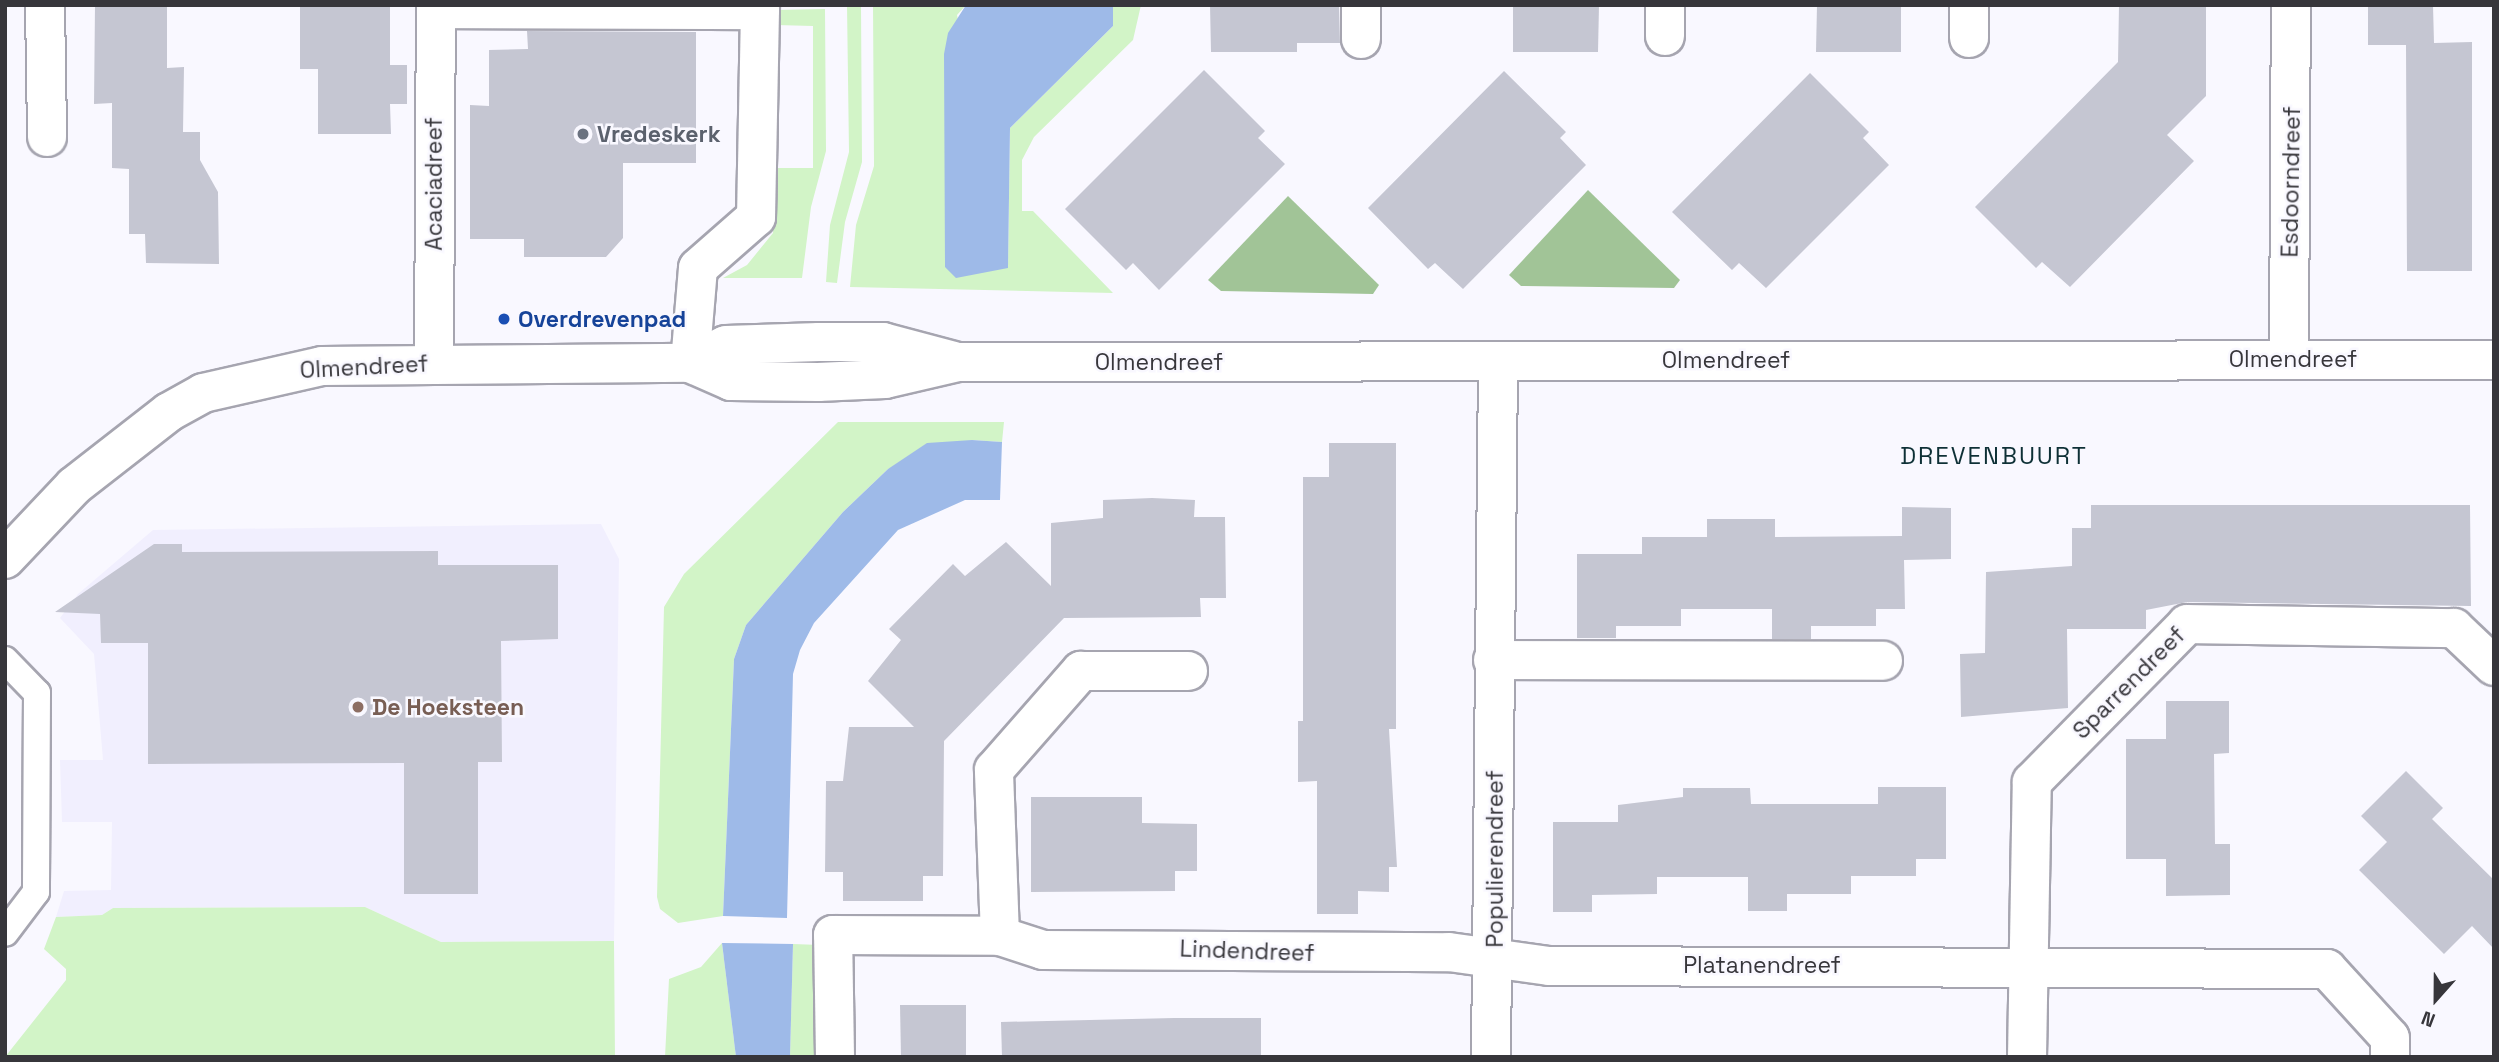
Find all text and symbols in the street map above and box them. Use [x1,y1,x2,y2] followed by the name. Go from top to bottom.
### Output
[2276,106,2306,258] street label: Esdoorndreef
[420,117,448,251] street label: Acaciadreef
[597,120,721,148] place label: Vredeskerk
[575,126,591,142] marker: Vredeskerk
[518,305,686,333] place label: Overdrevenpad
[496,311,512,327] marker: Overdrevenpad
[2229,345,2357,373] street label: Olmendreef
[1662,346,1790,374] street label: Olmendreef
[1095,348,1223,376] street label: Olmendreef
[299,350,429,384] street label: Olmendreef
[1902,442,2086,470] district label: DREVENBUURT
[2067,621,2191,745] street label: Sparrendreef
[372,693,524,721] place label: De Hoeksteen
[350,699,366,715] marker: De Hoeksteen
[1481,770,1509,948] street label: Populierendreef
[1179,935,1315,967] street label: Lindendreef
[1683,951,1841,979] street label: Platanendreef
[2401,964,2471,1034] north arrow
[2418,1005,2439,1033] text: N

